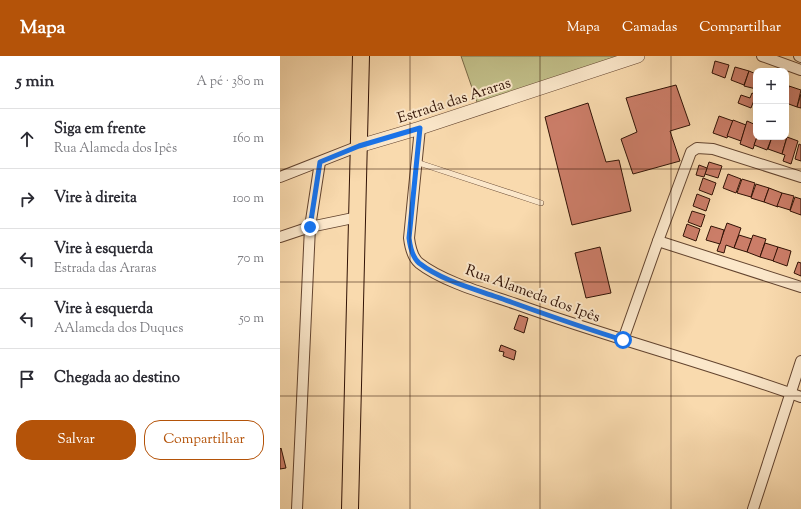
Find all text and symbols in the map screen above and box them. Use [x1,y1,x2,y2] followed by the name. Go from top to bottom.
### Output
[20,15,65,42] text: Mapa
[567,18,600,38] text: Mapa
[622,18,677,38] text: Camadas
[699,18,781,38] text: Compartilhar
[753,68,789,140] map controls
[753,68,789,104] button: +
[16,70,54,94] text: 5 min
[196,73,264,91] text: A pé · 380 m
[395,73,514,130] street label: Estrada das Araras
[753,104,789,140] button: −
[54,119,146,140] text: Siga em frente
[16,128,38,150] icon: ahead
[233,130,264,148] text: 160 m
[54,140,177,158] text: Rua Alameda dos Ipês
[16,188,38,210] icon: right
[54,188,137,209] text: Vire à direita
[232,190,264,208] text: 100 m
[301,218,319,236] route end
[54,239,153,260] text: Vire à esquerda
[16,248,38,270] icon: left
[237,250,264,268] text: 70 m
[54,260,156,278] text: Estrada das Araras
[462,260,603,329] street label: Rua Alameda dos Ipês
[54,299,153,320] text: Vire à esquerda
[16,308,38,330] icon: left
[239,310,264,328] text: 50 m
[54,320,183,338] text: AAlameda dos Duques
[614,331,632,349] route start
[16,368,38,390] icon: arrive
[54,368,180,389] text: Chegada ao destino
[16,420,136,460] button: Salvar
[144,420,264,460] button: Compartilhar

